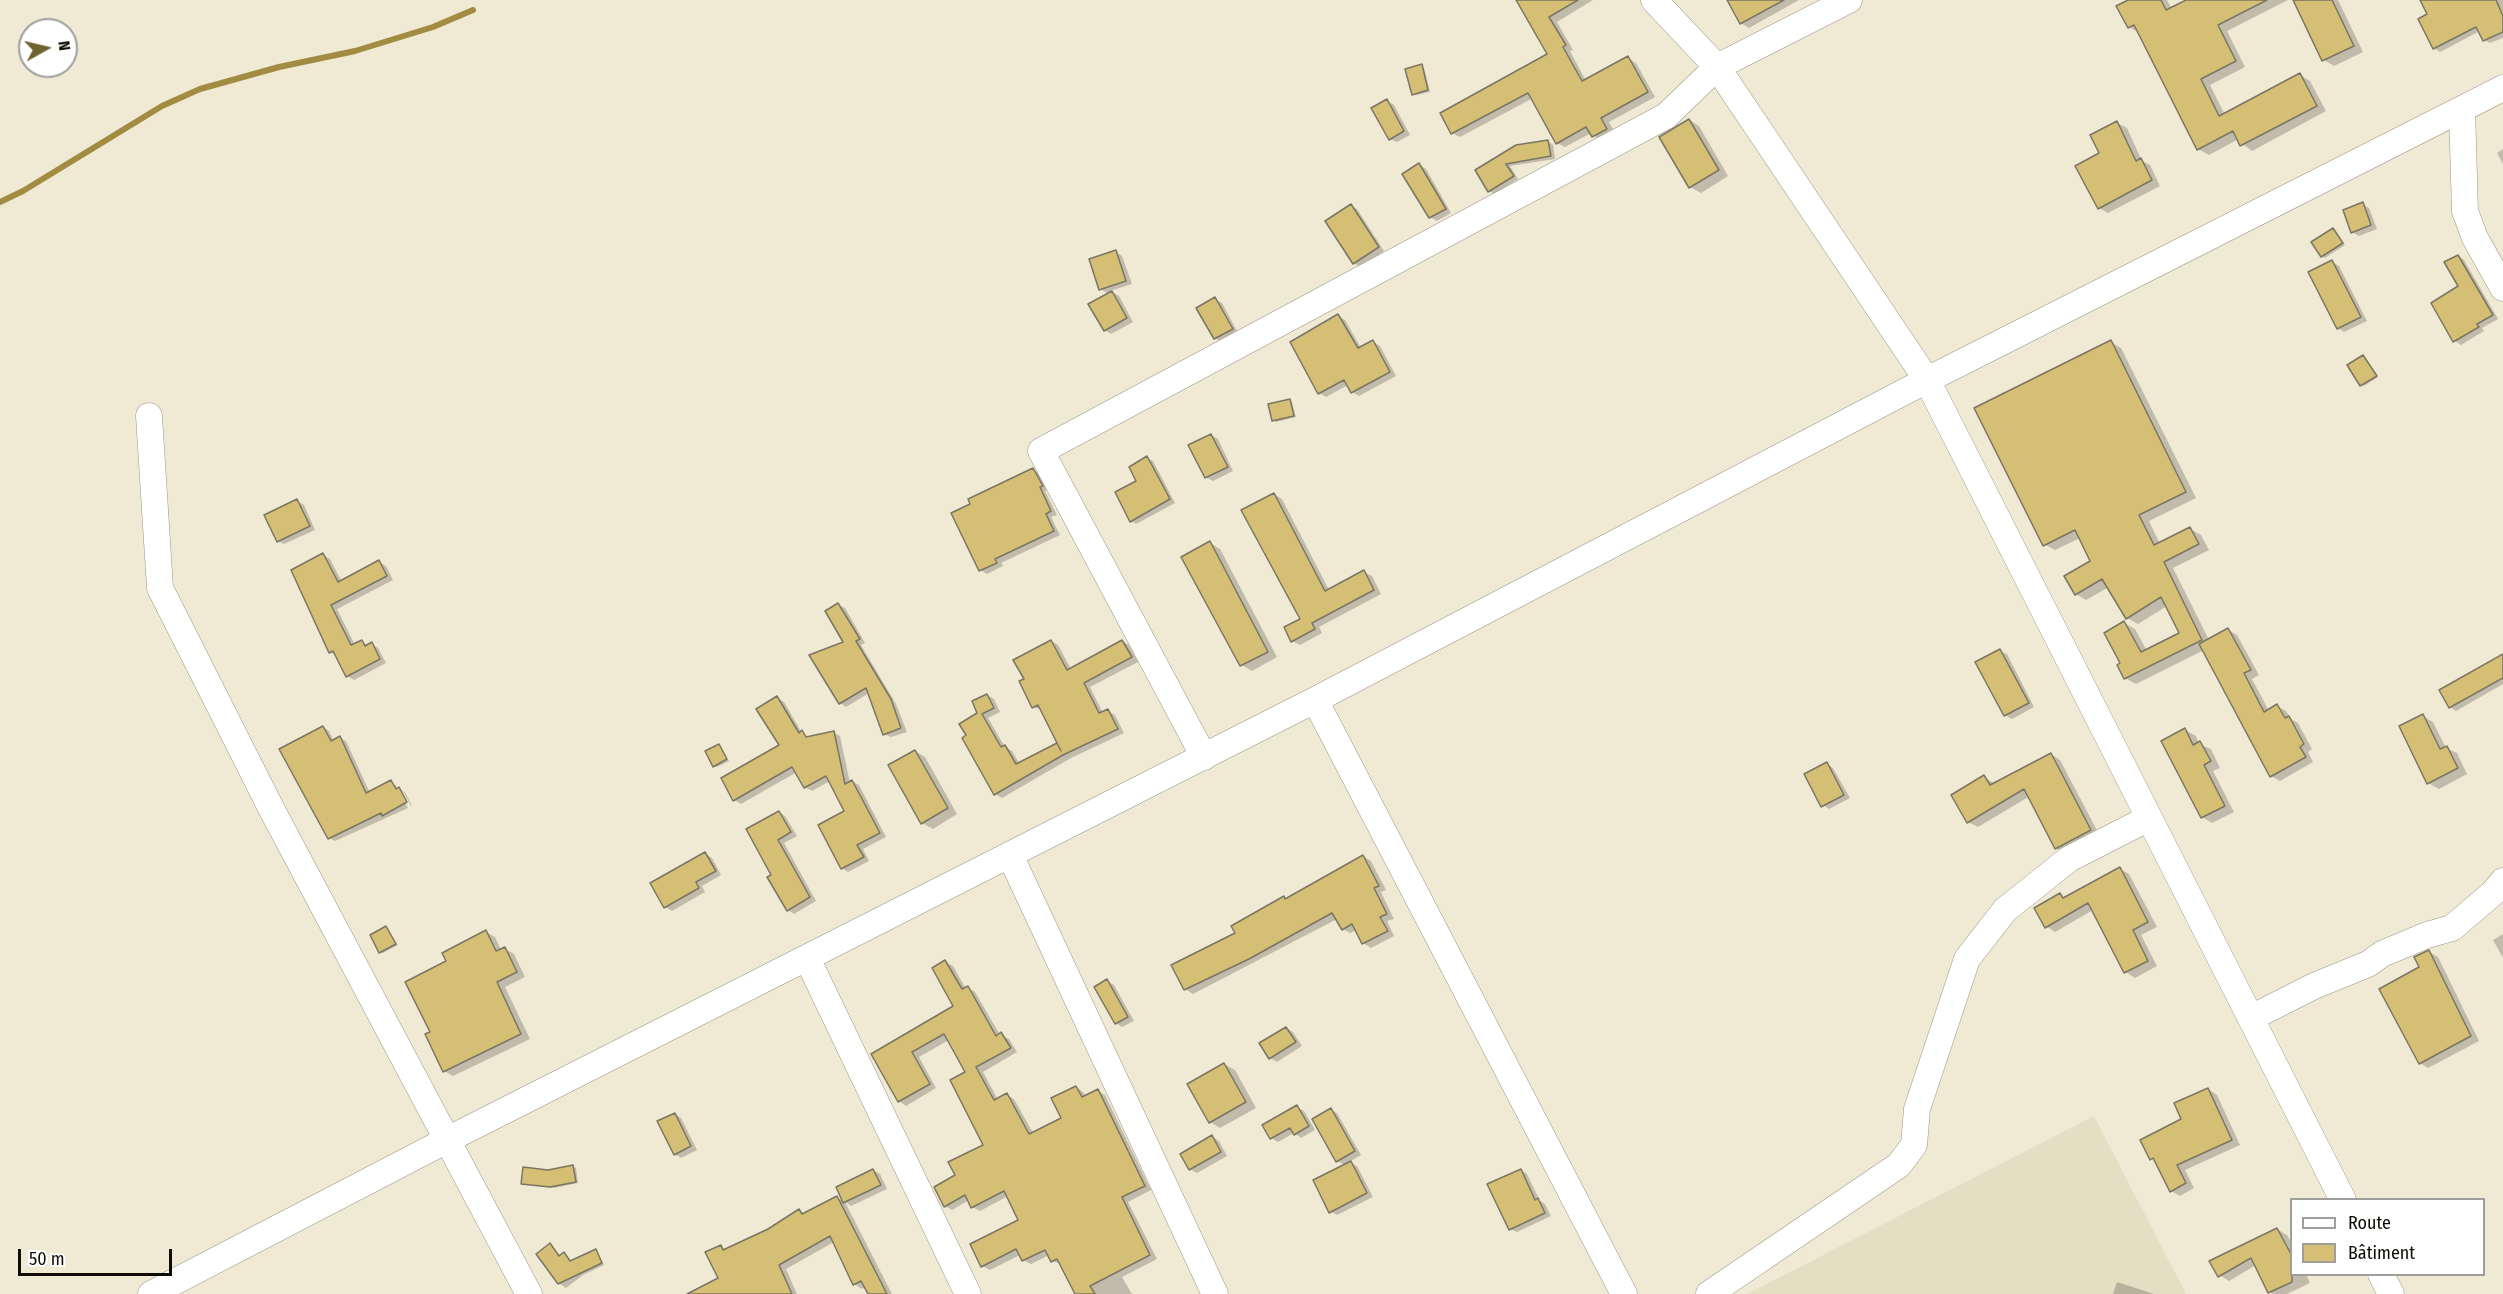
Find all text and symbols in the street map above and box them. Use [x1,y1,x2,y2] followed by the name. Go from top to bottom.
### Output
[18,18,78,78] north arrow
[54,40,74,52] text: N
[2290,1198,2485,1276] legend
[2348,1212,2391,1234] text: Route
[21,1237,176,1275] scale bar
[2348,1242,2415,1264] text: Bâtiment
[29,1248,65,1270] text: 50 m

